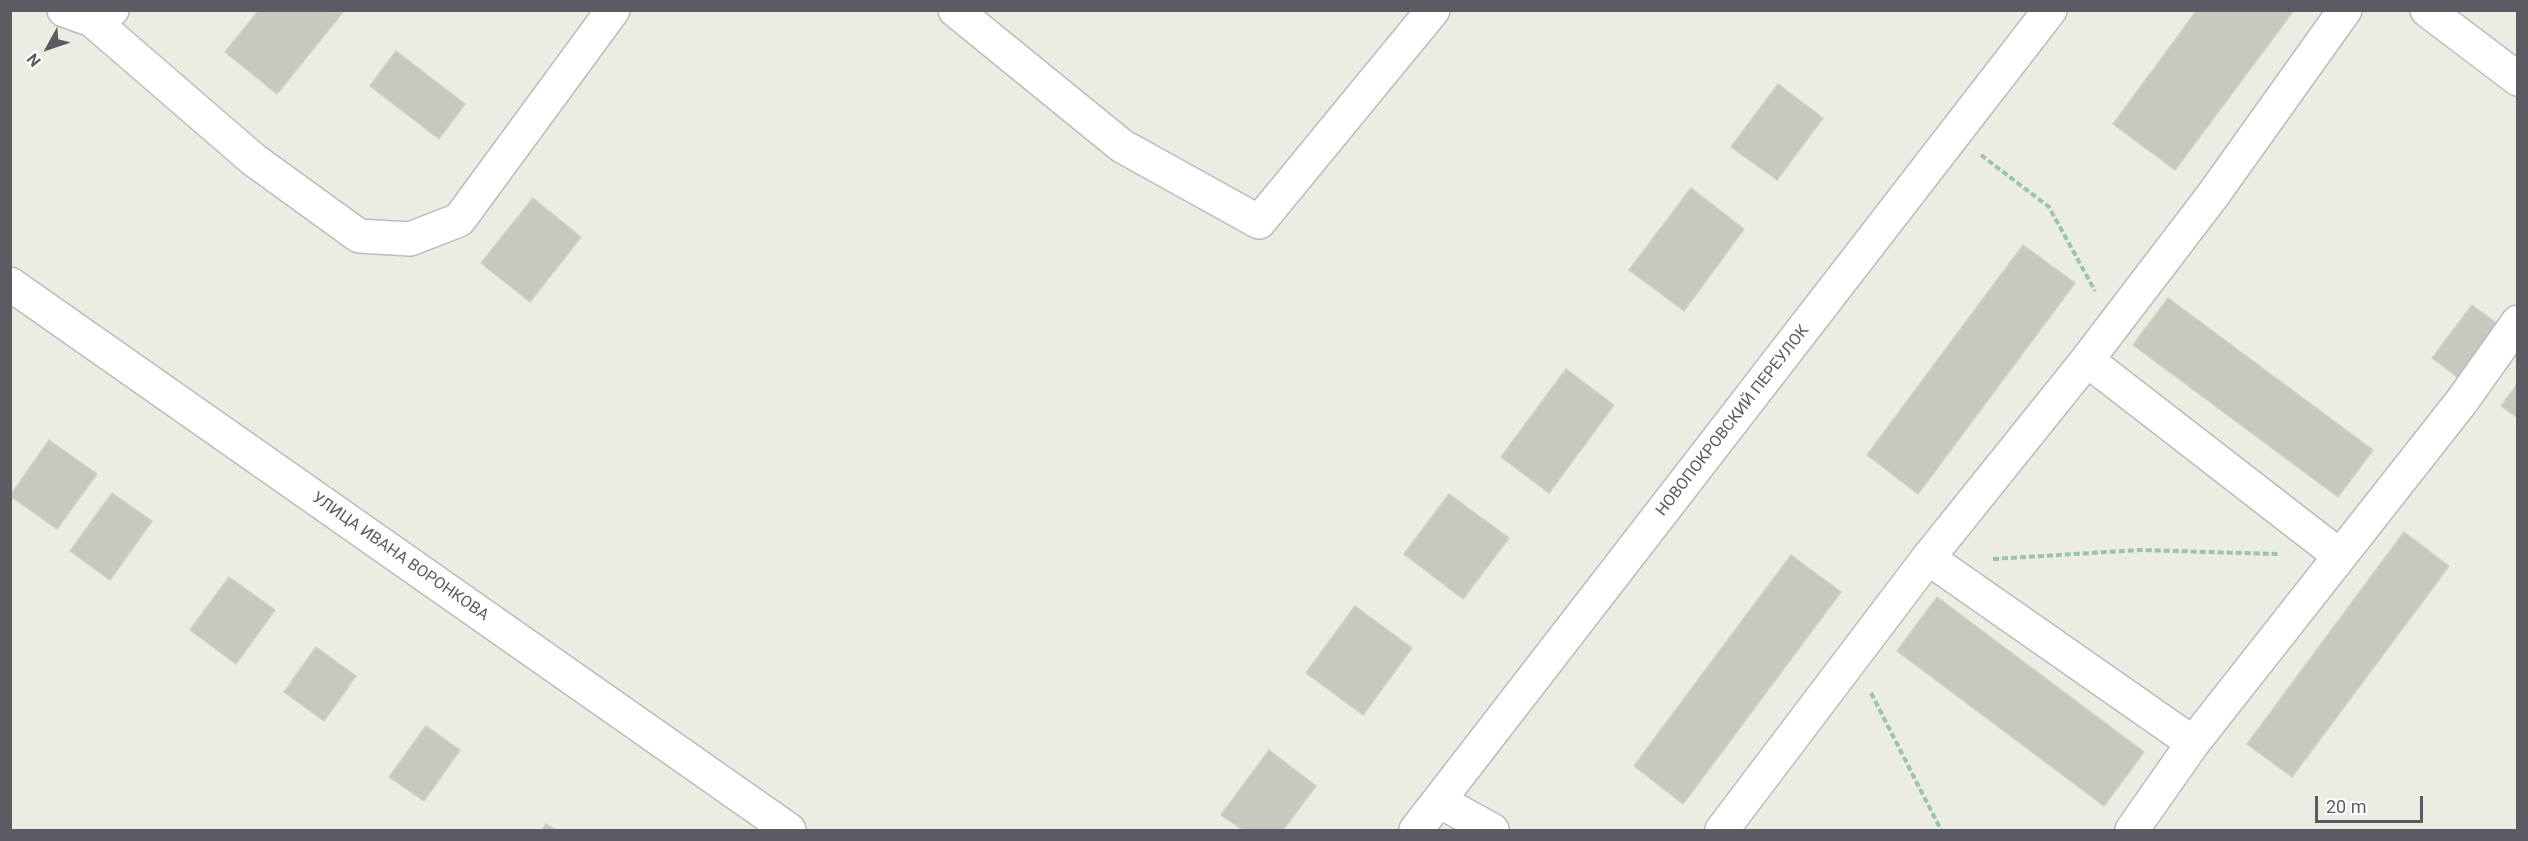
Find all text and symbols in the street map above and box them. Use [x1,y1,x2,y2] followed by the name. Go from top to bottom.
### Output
[18,18,78,78] north arrow
[23,49,45,70] text: N
[1653,322,1813,520] street label: НОВОПОКРОВСКИЙ ПЕРЕУЛОК
[308,489,492,625] street label: УЛИЦА ИВАНА ВОРОНКОВА
[2318,784,2426,822] scale bar
[2326,796,2366,817] text: 20 m

